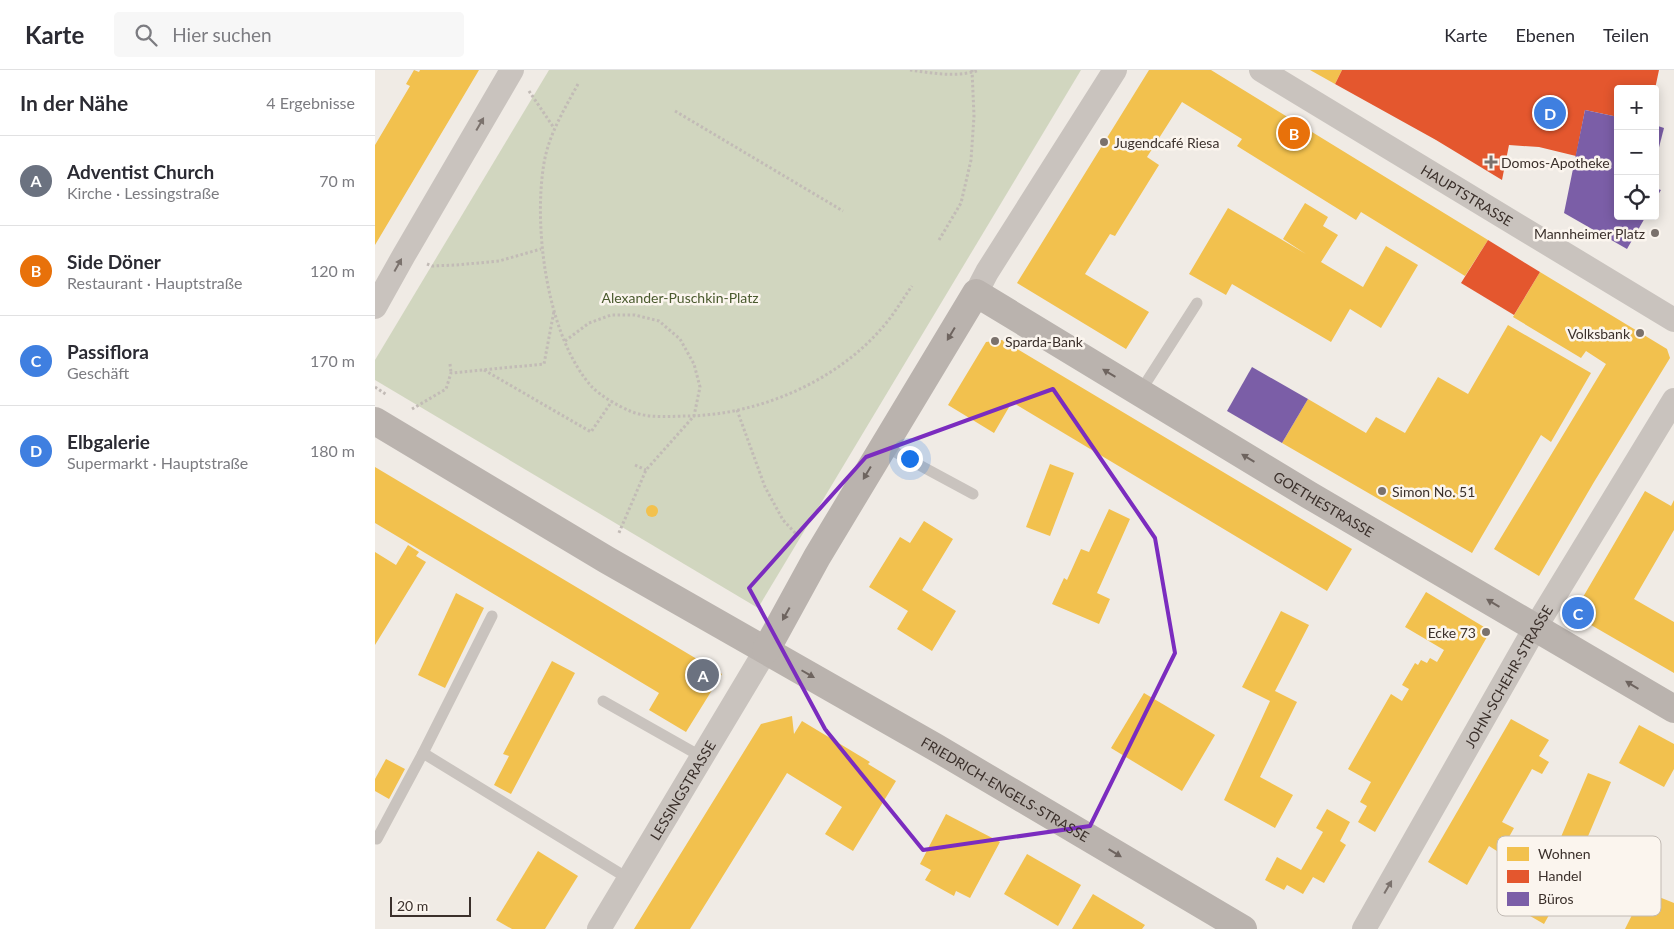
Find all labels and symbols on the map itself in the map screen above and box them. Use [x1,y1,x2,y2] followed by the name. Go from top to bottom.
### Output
[1534,94,1566,132] pin: D
[1278,114,1310,152] pin: B
[476,118,485,131] one-way arrow
[1114,134,1219,151] place label: Jugendcafé Riesa
[1098,136,1110,148] marker: Jugendcafé Riesa
[1501,154,1610,171] place label: Domos-Apotheke
[1485,156,1497,168] marker: Domos-Apotheke
[1418,160,1516,229] street label: HAUPTSTRASSE
[1534,225,1645,242] place label: Mannheimer Platz
[1649,227,1661,239] marker: Mannheimer Platz
[394,258,403,271] one-way arrow
[601,289,759,306] park label: Alexander-Puschkin-Platz
[1567,325,1631,342] place label: Volksbank
[1634,327,1646,339] marker: Volksbank
[947,328,956,341] one-way arrow
[1005,333,1084,350] place label: Sparda-Bank
[989,335,1001,347] marker: Sparda-Bank
[1102,369,1116,378] one-way arrow
[897,446,923,472] your location
[1241,453,1254,462] one-way arrow
[863,467,872,480] one-way arrow
[1271,467,1377,540] street label: GOETHESTRASSE
[1392,483,1475,500] place label: Simon No. 51
[1376,485,1388,497] marker: Simon No. 51
[1562,594,1594,632] pin: C
[1486,599,1499,608] one-way arrow
[1460,602,1556,750] street label: JOHN-SCHEHR-STRASSE
[781,607,790,620] one-way arrow
[1428,624,1476,641] place label: Ecke 73
[1480,626,1492,638] marker: Ecke 73
[687,656,719,694] pin: A
[801,670,816,678] one-way arrow
[1625,680,1639,689] one-way arrow
[919,733,1093,845] street label: FRIEDRICH-ENGELS-STRASSE
[646,737,718,843] street label: LESSINGSTRASSE
[1497,836,1661,916] legend
[1538,845,1590,862] text: Wohnen
[1108,848,1121,857] one-way arrow
[1538,867,1582,884] text: Handel
[1384,879,1392,894] one-way arrow
[1538,890,1574,907] text: Büros
[390,894,471,917] scale bar

